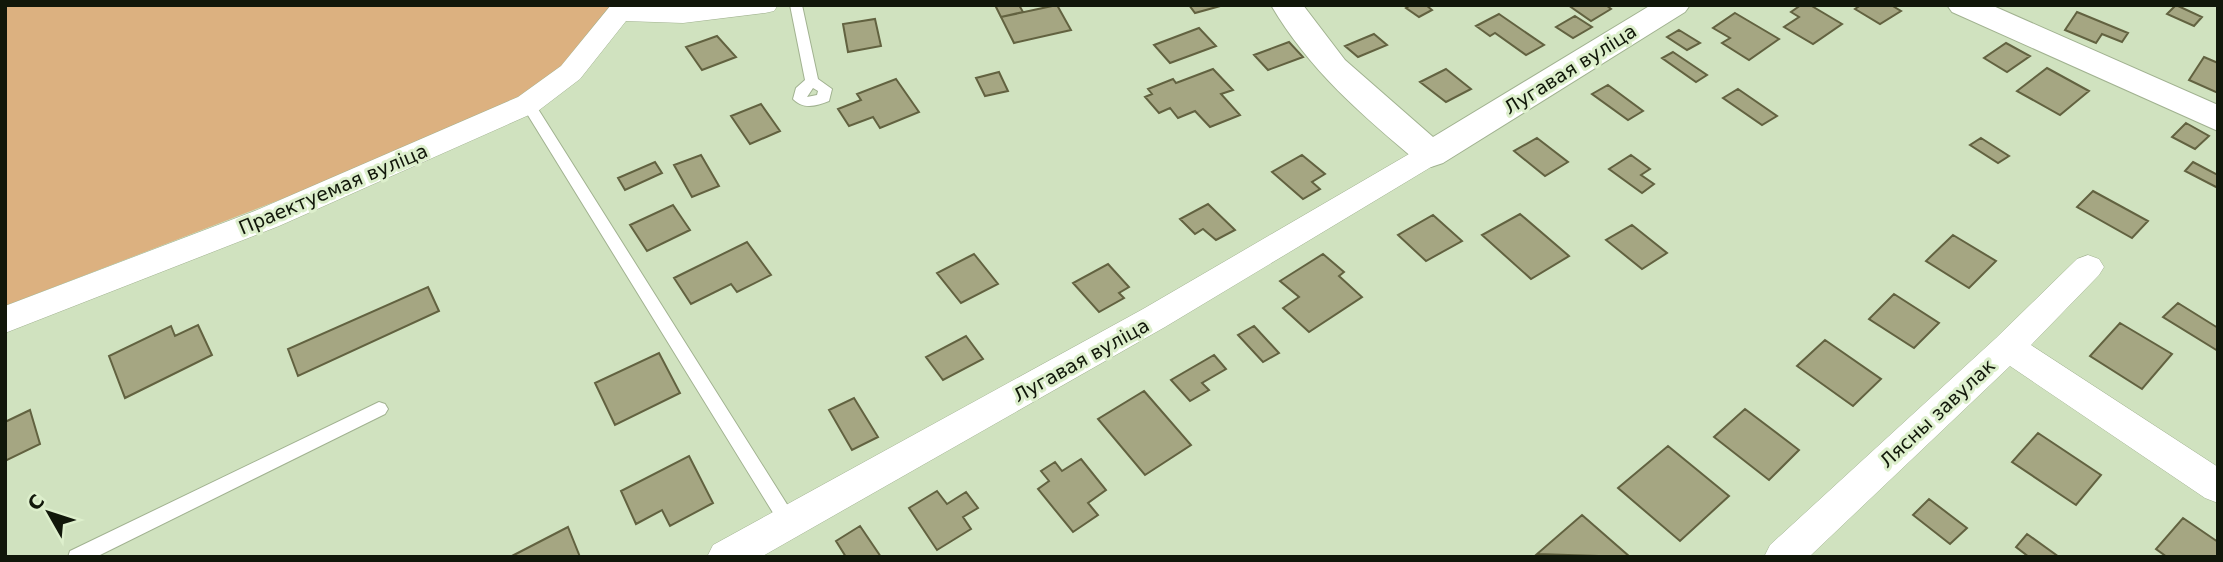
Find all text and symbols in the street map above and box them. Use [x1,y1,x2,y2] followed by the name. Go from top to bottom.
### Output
[1500,19,1640,119] street label: Лугавая вуліца
[235,139,431,239] street label: Праектуемая вуліца
[1009,314,1153,406] street label: Лугавая вуліца
[1875,354,1999,472] street label: Лясны завулак
[14,478,84,548] north arrow
[23,490,49,515] text: С

